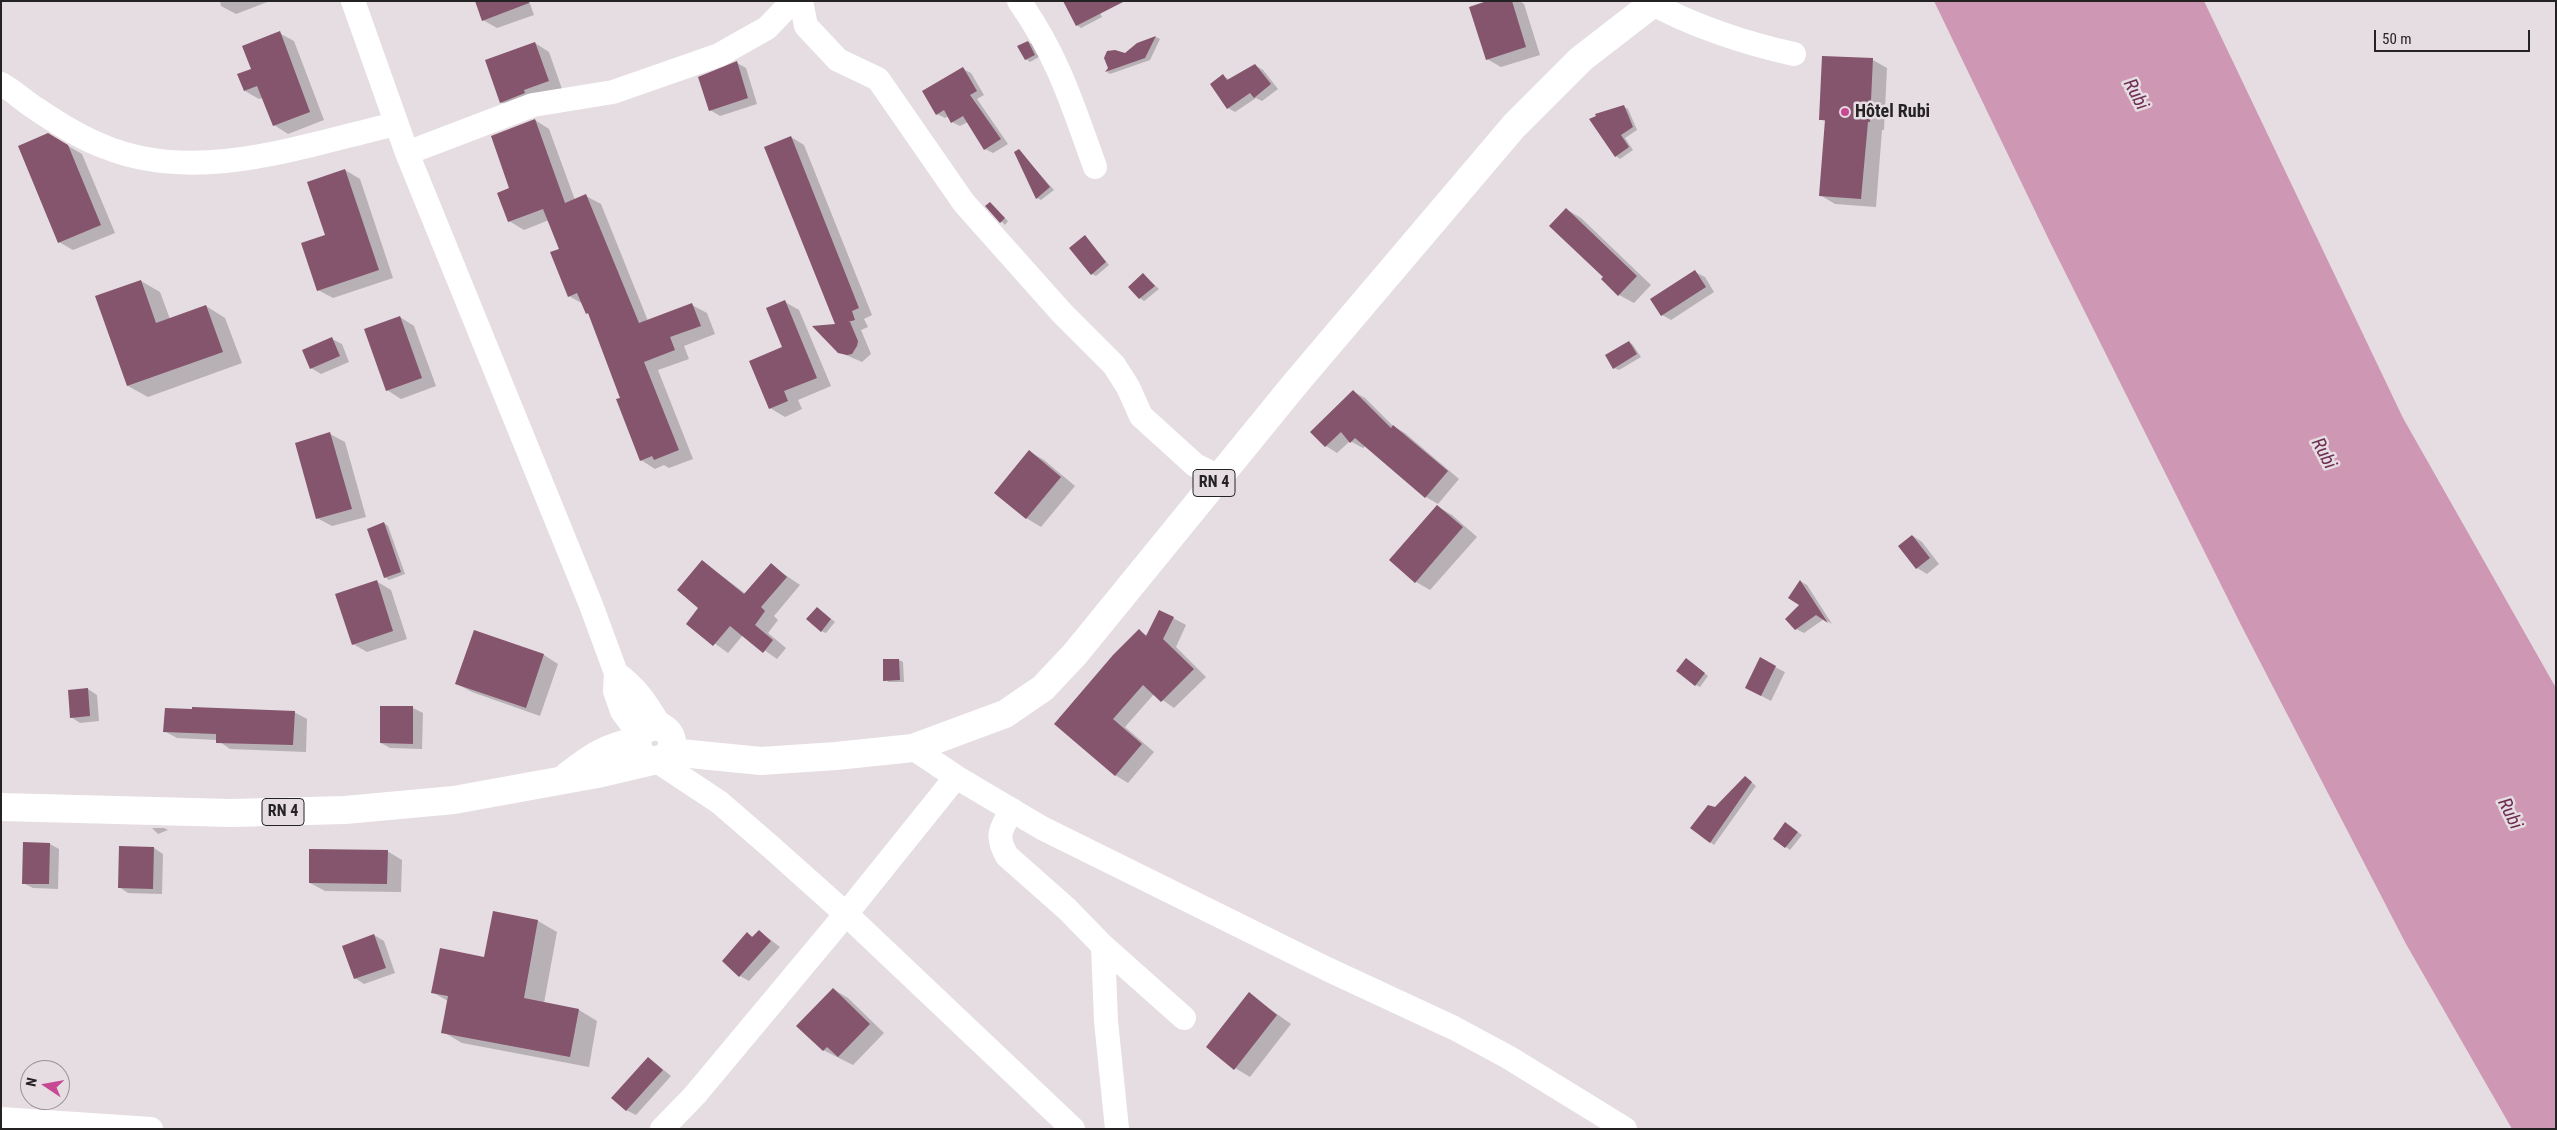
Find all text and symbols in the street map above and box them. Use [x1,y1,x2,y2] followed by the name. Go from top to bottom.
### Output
[2377,20,2533,52] scale bar
[2382,30,2412,48] text: 50 m
[2117,76,2153,114] water label: Rubi
[1855,101,1930,123] place label: Hôtel Rubi
[1839,106,1851,118] marker: Hôtel Rubi
[2305,435,2341,473] water label: Rubi
[1193,469,1235,496] road number: RN 4
[2492,795,2526,833] water label: Rubi
[262,799,304,826] road number: RN 4
[20,1060,70,1110] north arrow
[23,1076,40,1088] text: N

